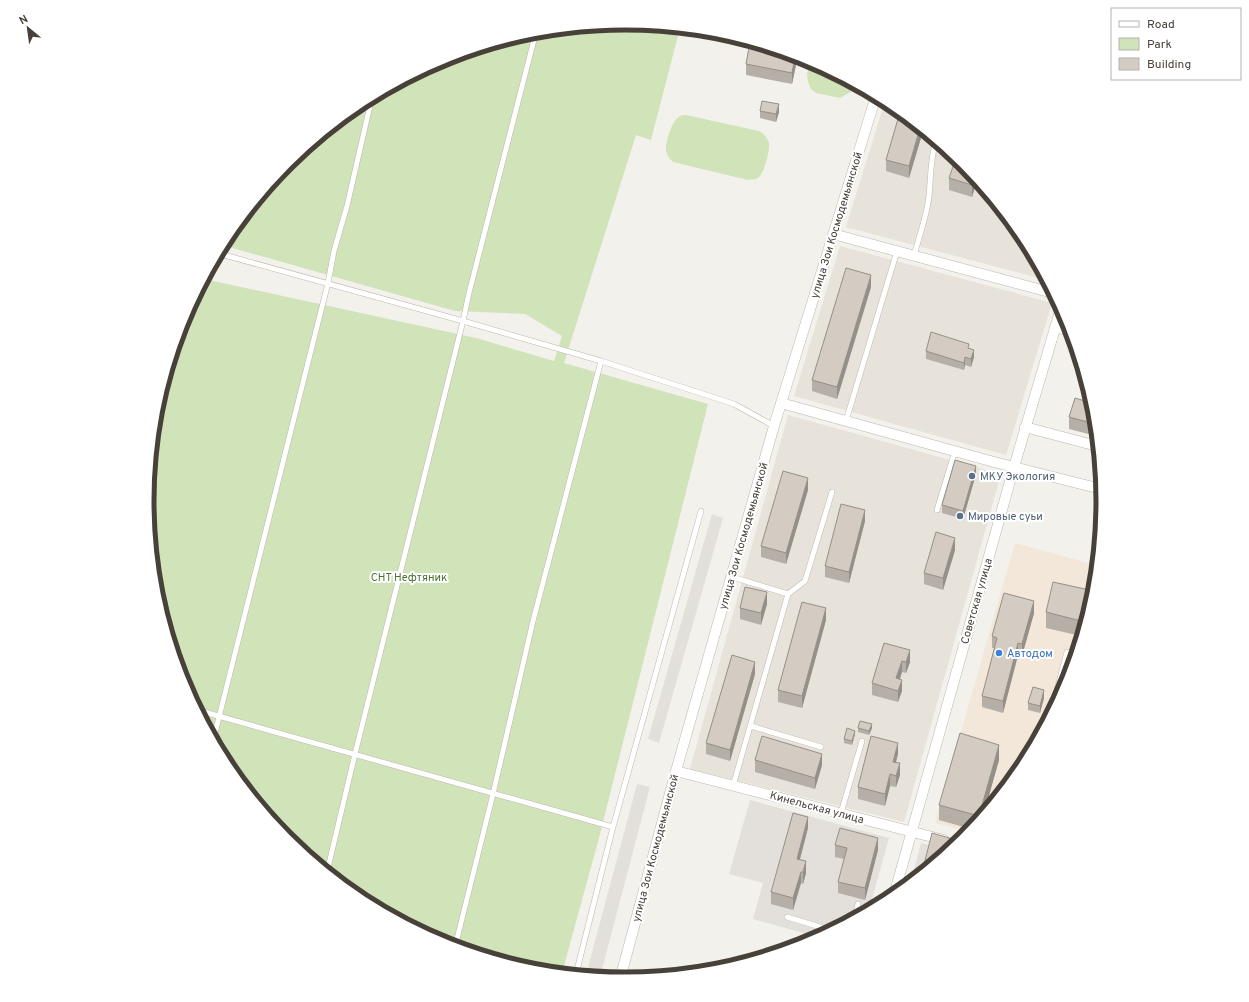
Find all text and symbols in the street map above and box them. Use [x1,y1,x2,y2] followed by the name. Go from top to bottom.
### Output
[8,8,48,48] north arrow
[1111,8,1241,80] legend
[17,12,30,28] text: N
[1147,17,1175,33] text: Road
[1147,37,1172,53] text: Park
[1147,57,1191,73] text: Building
[808,150,866,300] street label: улица Зои Космодемьянской
[716,461,772,611] street label: улица Зои Космодемьянской
[980,470,1055,484] place label: МКУ Экология
[967,471,977,481] marker: МКУ Экология
[968,510,1043,524] place label: Мировые суьи
[955,511,965,521] marker: Мировые суьи
[958,557,996,646] street label: Советская улица
[371,571,447,585] park label: СНТ Нефтяник
[1007,647,1053,661] place label: Автодом
[994,648,1004,658] marker: Автодом
[629,773,682,924] street label: улица Зои Космодемьянской
[768,789,866,827] street label: Кинельская улица

